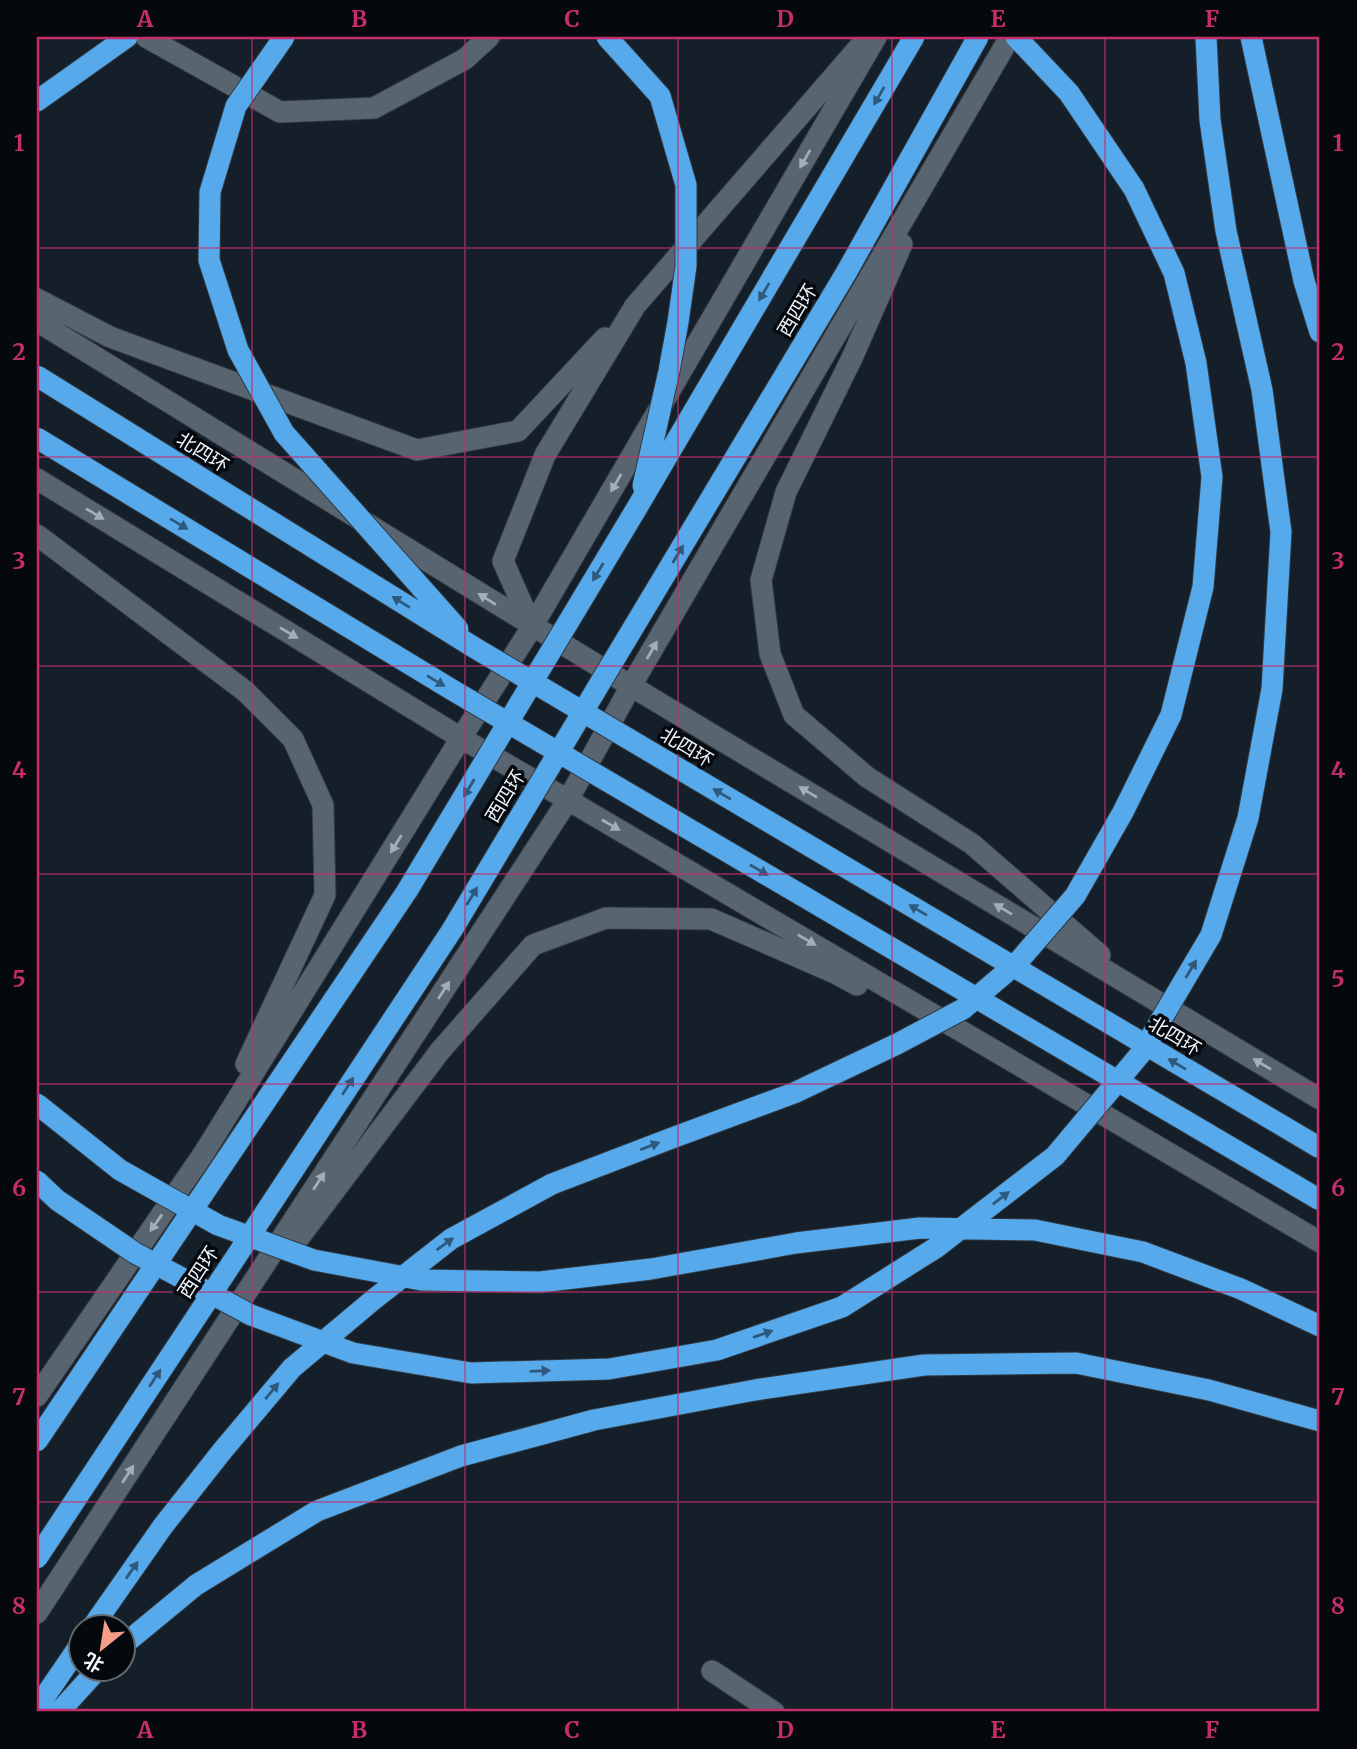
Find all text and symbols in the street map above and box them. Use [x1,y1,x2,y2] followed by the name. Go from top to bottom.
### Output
[136,4,154,33] text: A
[351,4,367,33] text: B
[564,4,580,33] text: C
[776,4,794,33] text: D
[990,4,1006,33] text: E
[1205,4,1219,33] text: F
[873,86,885,105] one-way arrow
[14,128,25,157] text: 1
[1333,128,1344,157] text: 1
[799,150,811,169] one-way arrow
[772,279,822,341] street label: 西四环
[758,282,770,301] one-way arrow
[12,337,26,366] text: 2
[1331,337,1345,366] text: 2
[172,427,234,477] street label: 北四环
[610,473,622,492] one-way arrow
[85,508,105,521] one-way arrow
[169,518,188,531] one-way arrow
[671,544,684,563] one-way arrow
[12,546,26,575] text: 3
[1331,546,1345,575] text: 3
[592,563,605,582] one-way arrow
[478,593,497,605] one-way arrow
[391,596,411,609] one-way arrow
[279,626,299,639] one-way arrow
[646,641,658,660] one-way arrow
[427,674,446,687] one-way arrow
[656,722,718,772] street label: 北四环
[12,755,27,784] text: 4
[1331,755,1346,784] text: 4
[480,765,530,827] street label: 西四环
[463,779,475,798] one-way arrow
[799,786,818,799] one-way arrow
[713,788,732,801] one-way arrow
[601,818,620,831] one-way arrow
[389,834,402,854] one-way arrow
[749,864,768,877] one-way arrow
[466,886,478,905] one-way arrow
[994,903,1013,915] one-way arrow
[909,904,928,916] one-way arrow
[797,934,816,946] one-way arrow
[1185,959,1197,978] one-way arrow
[12,964,26,993] text: 5
[1331,964,1345,993] text: 5
[437,981,450,1000] one-way arrow
[1144,1011,1206,1061] street label: 北四环
[1168,1057,1187,1070] one-way arrow
[1252,1057,1271,1070] one-way arrow
[341,1077,354,1096] one-way arrow
[639,1141,660,1152] one-way arrow
[312,1172,326,1190] one-way arrow
[12,1173,26,1202] text: 6
[1331,1173,1345,1202] text: 6
[991,1191,1009,1206] one-way arrow
[149,1214,163,1232] one-way arrow
[436,1238,454,1252] one-way arrow
[172,1242,224,1302] street label: 西四环
[752,1328,773,1339] one-way arrow
[529,1366,551,1377] one-way arrow
[149,1369,162,1388] one-way arrow
[12,1382,26,1411] text: 7
[1331,1382,1345,1411] text: 7
[264,1383,279,1400] one-way arrow
[121,1464,134,1484] one-way arrow
[125,1561,138,1580] one-way arrow
[12,1591,26,1620] text: 8
[1331,1591,1345,1620] text: 8
[66,1612,136,1682] north arrow
[79,1648,108,1678] text: 北
[136,1715,154,1744] text: A
[351,1715,367,1744] text: B
[564,1715,580,1744] text: C
[776,1715,794,1744] text: D
[990,1715,1006,1744] text: E
[1205,1715,1219,1744] text: F

